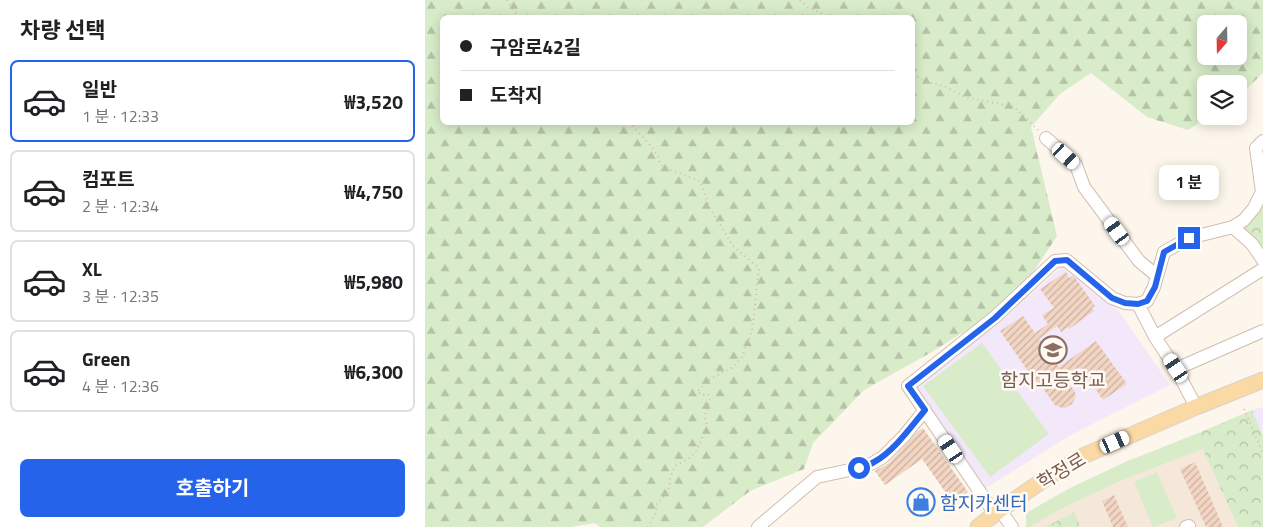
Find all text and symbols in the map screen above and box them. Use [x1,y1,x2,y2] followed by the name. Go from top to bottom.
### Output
[20,13,106,47] text: 차량 선택
[1197,15,1247,65] north arrow
[1197,15,1247,125] map controls
[490,32,581,61] text: 구암로42길
[82,74,117,103] text: 일반
[1197,75,1247,125] button: layers
[22,79,67,124] icon: car
[490,80,542,109] text: 도착지
[344,87,403,116] text: ₩3,520
[82,104,159,128] text: 1 분 · 12:33
[1049,140,1082,172] car
[82,164,134,193] text: 컴포트
[1159,166,1219,200] callout: 1 분
[22,169,67,214] icon: car
[1175,170,1203,194] text: 1 분
[344,177,403,206] text: ₩4,750
[82,194,159,218] text: 2 분 · 12:34
[1102,214,1131,248] car
[1178,227,1200,249] route end
[82,254,102,283] text: XL
[22,259,67,304] icon: car
[344,267,403,296] text: ₩5,980
[82,284,159,308] text: 3 분 · 12:35
[1038,335,1068,365] school or university icon: 함지고등학교
[82,344,131,373] text: Green
[22,349,67,394] icon: car
[1161,351,1190,385] car
[344,357,403,386] text: ₩6,300
[1001,365,1105,394] place label: 함지고등학교
[82,374,159,398] text: 4 분 · 12:36
[1098,429,1131,455] car
[936,432,965,466] car
[1031,444,1091,496] street label: 학정로
[848,457,870,479] route start
[20,459,405,517] button: 호출하기
[906,487,936,517] shop icon: 함지카센터
[940,488,1027,517] place label: 함지카센터

